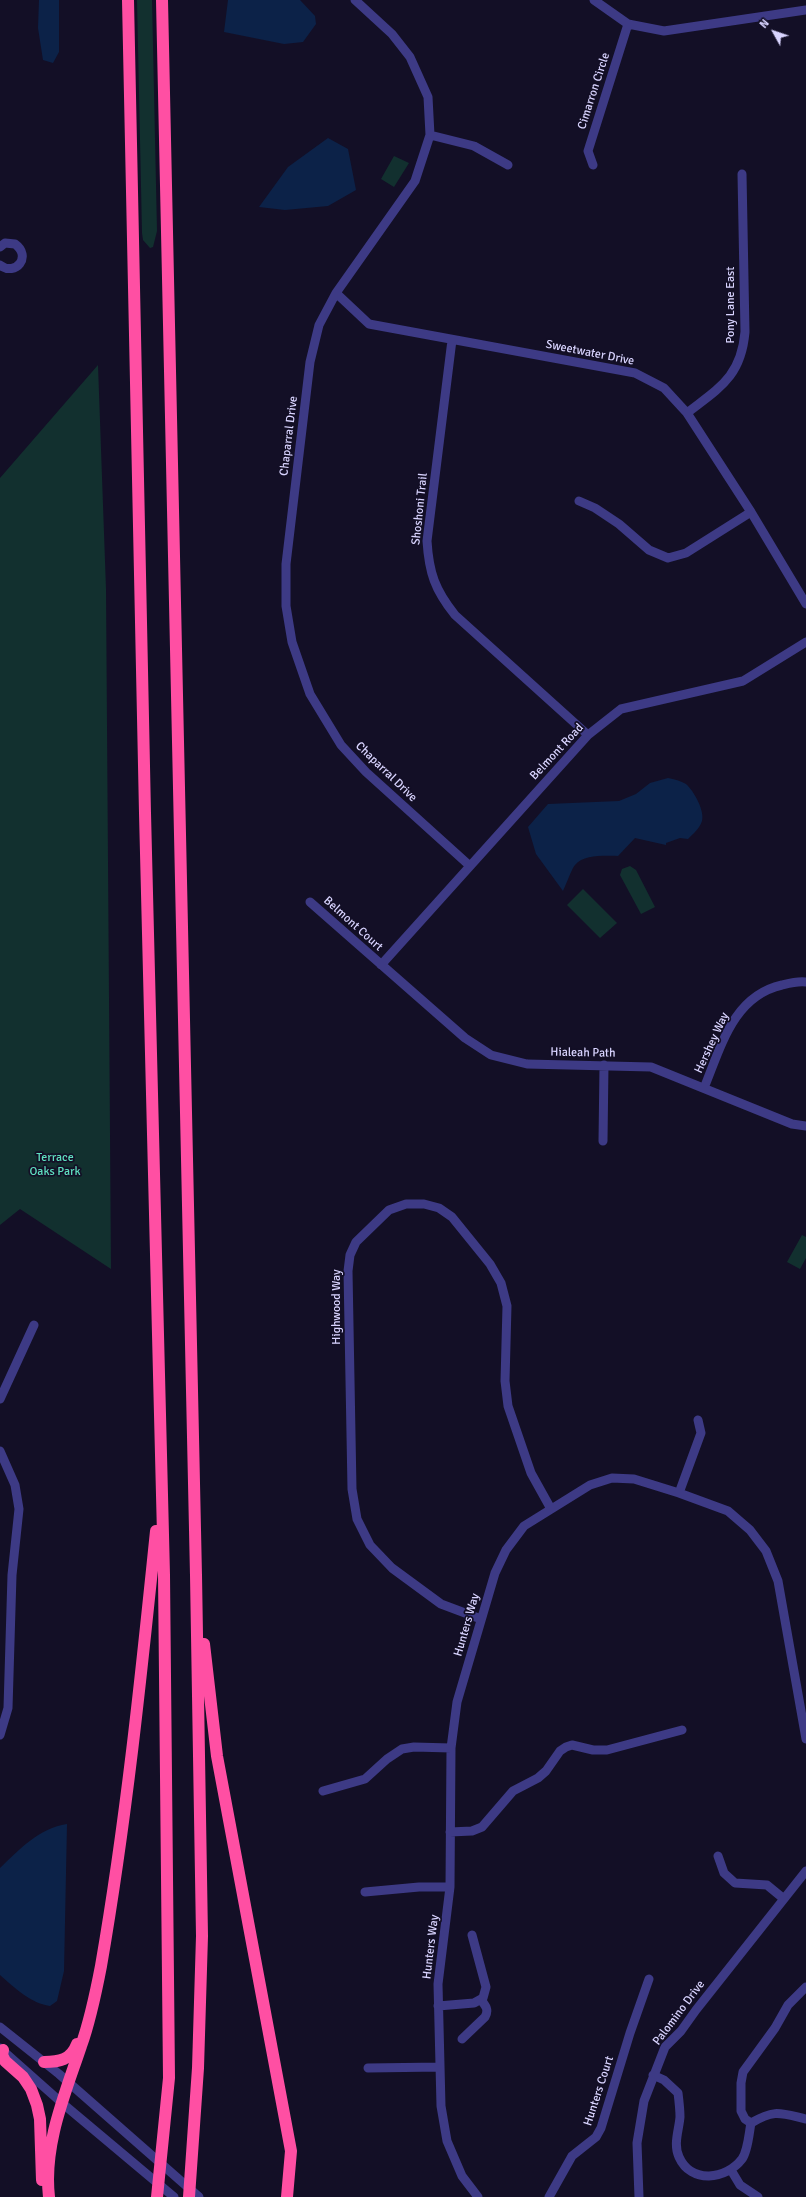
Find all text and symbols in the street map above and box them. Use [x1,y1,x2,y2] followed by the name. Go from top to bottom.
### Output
[754,12,794,52] north arrow
[757,17,772,31] text: N
[575,51,613,131] street label: Cimarron Circle
[724,267,738,343] street label: Pony Lane East
[545,337,635,369] street label: Sweetwater Drive
[277,395,301,477] street label: Chaparral Drive
[409,472,431,546] street label: Shoshoni Trail
[527,721,587,783] street label: Belmont Road
[352,739,420,805] street label: Chaparral Drive
[320,894,386,954] street label: Belmont Court
[692,1010,732,1076] street label: Hershey Way
[550,1045,616,1061] street label: Hialeah Path
[30,1151,80,1179] park label: Terrace Oaks Park
[330,1269,344,1345] street label: Highwood Way
[451,1592,483,1658] street label: Hunters Way
[420,1914,442,1980] street label: Hunters Way
[650,1978,708,2048] street label: Palomino Drive
[581,2054,617,2128] street label: Hunters Court

